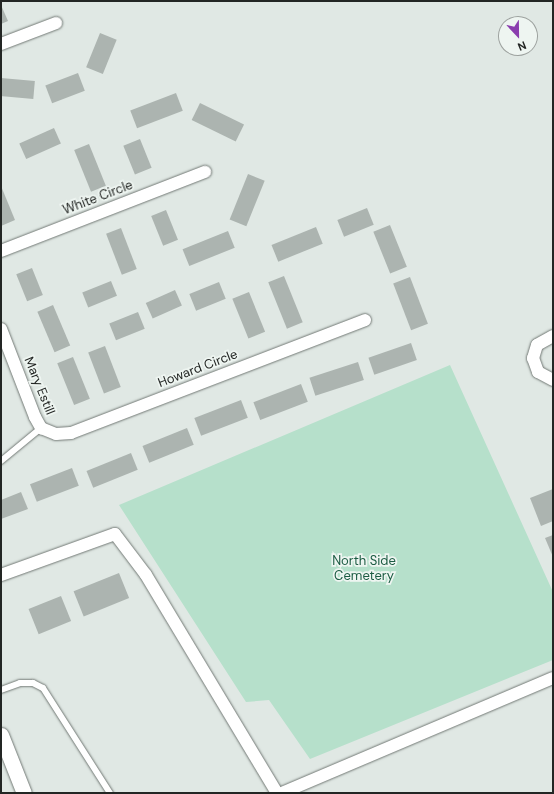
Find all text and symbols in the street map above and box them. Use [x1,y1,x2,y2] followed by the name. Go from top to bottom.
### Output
[498,16,538,56] north arrow
[516,38,528,54] text: N
[61,178,135,218] street label: White Circle
[156,347,240,391] street label: Howard Circle
[20,355,58,417] street label: Mary Estill
[332,554,396,585] park label: North Side Cemetery

